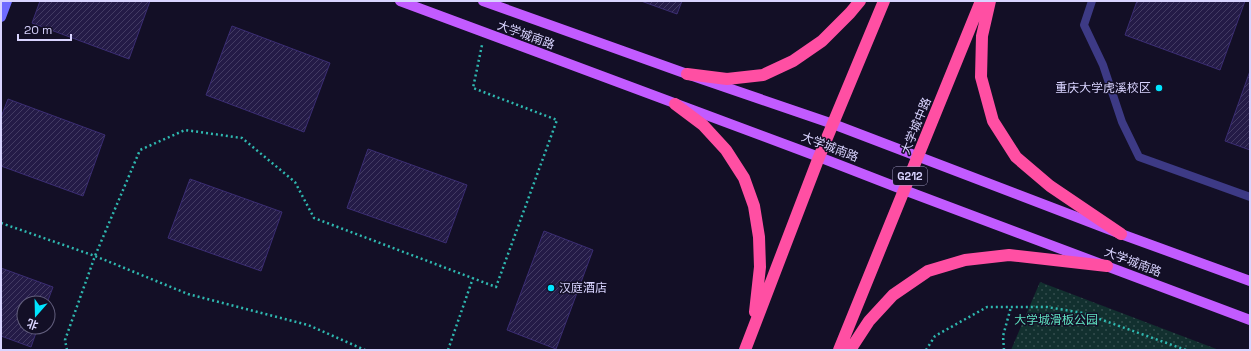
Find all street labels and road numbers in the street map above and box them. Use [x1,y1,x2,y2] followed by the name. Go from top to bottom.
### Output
[495,17,557,53] street label: 大学城南路
[897,95,935,157] street label: 大学城中路
[799,129,861,165] street label: 大学城南路
[893,167,927,185] road number: G212
[1102,244,1164,280] street label: 大学城南路

